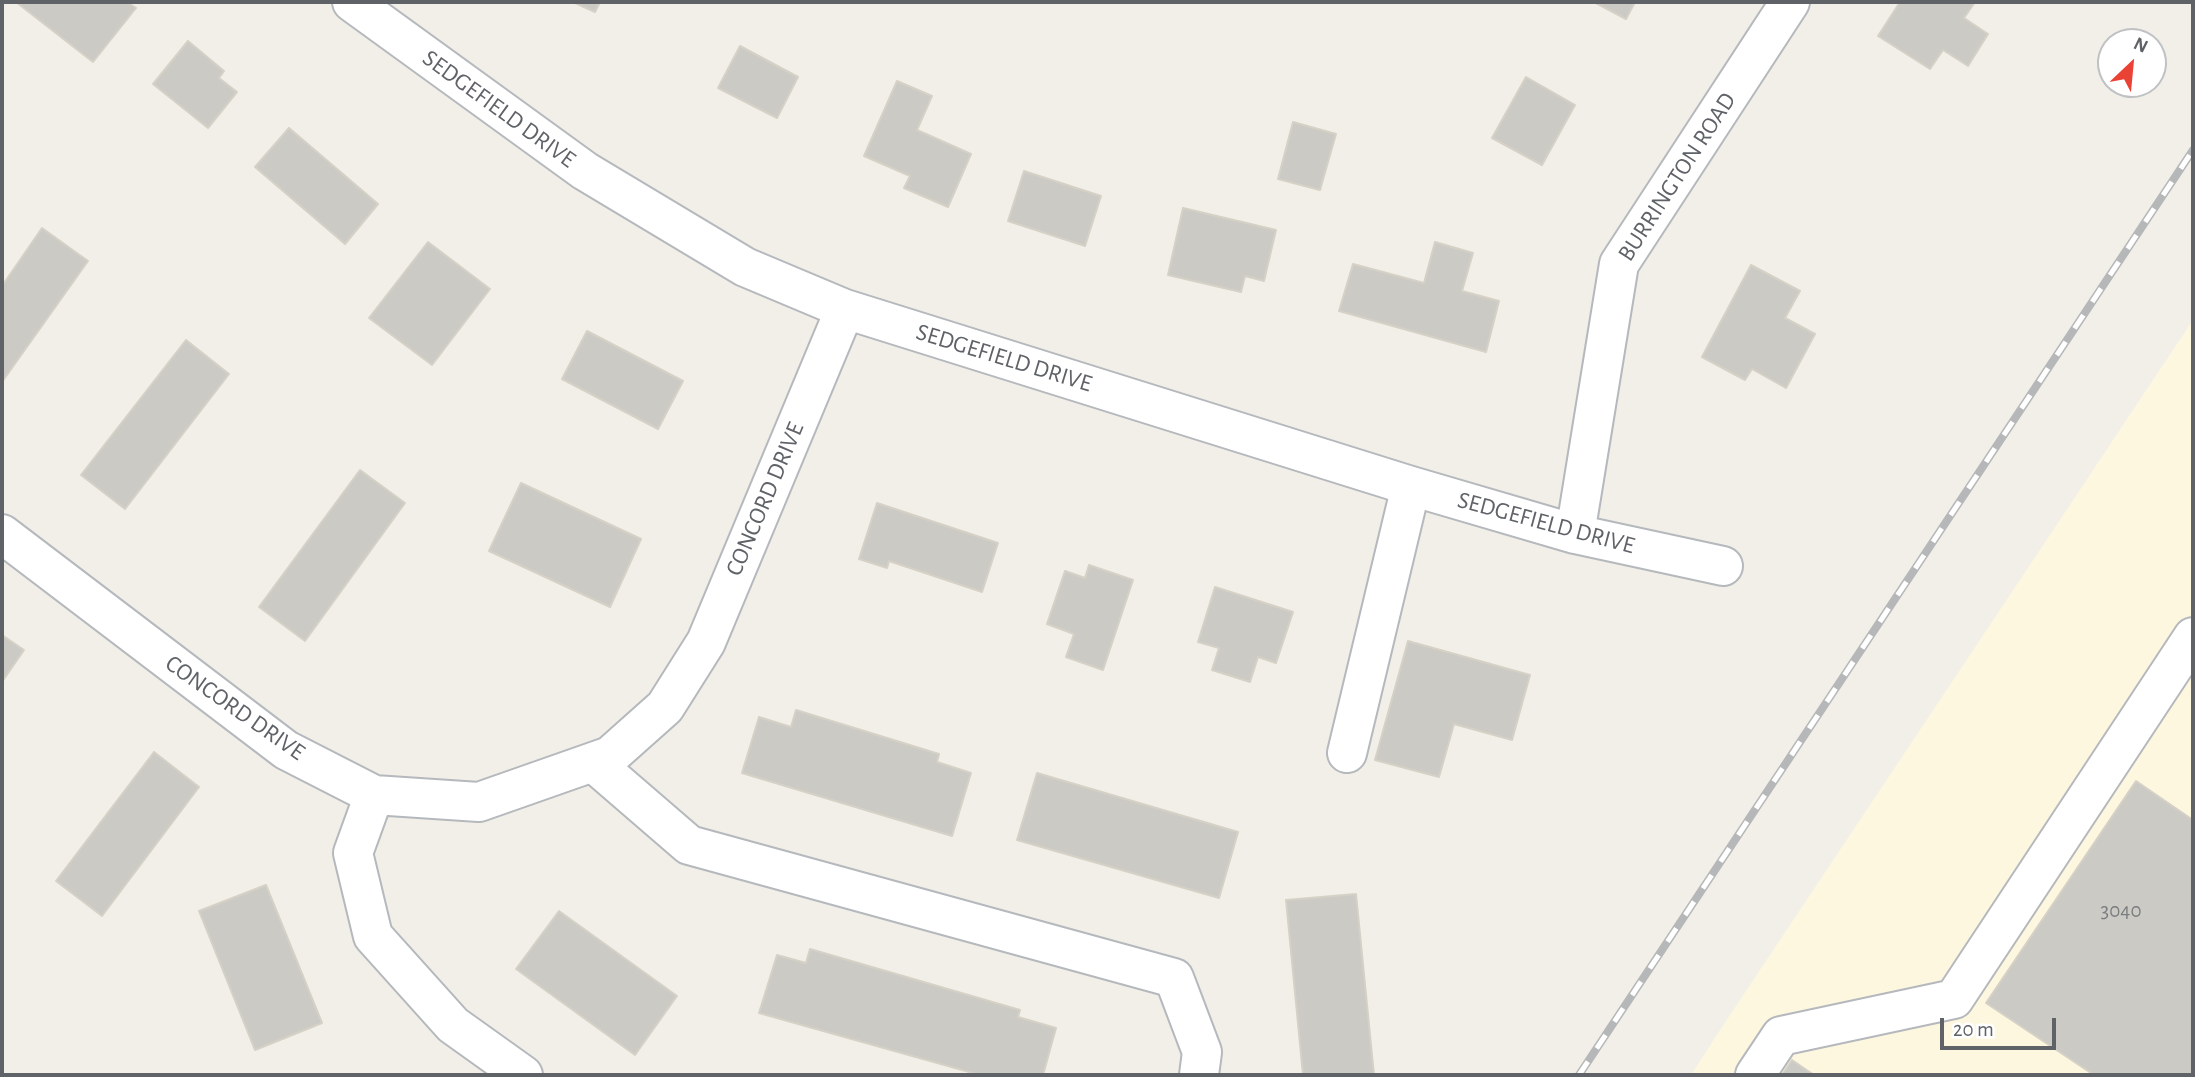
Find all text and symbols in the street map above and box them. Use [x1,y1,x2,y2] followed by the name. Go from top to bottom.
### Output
[2097,28,2167,98] north arrow
[2130,34,2151,57] text: N
[417,44,581,174] street label: SEDGEFIELD DRIVE
[1612,87,1742,267] street label: BURRINGTON ROAD
[913,318,1095,398] street label: SEDGEFIELD DRIVE
[720,418,810,580] street label: CONCORD DRIVE
[1454,486,1638,560] street label: SEDGEFIELD DRIVE
[160,649,310,767] street label: CONCORD DRIVE
[2101,898,2141,924] house number: 3040
[1943,1004,2058,1048] scale bar
[1953,1019,1994,1040] text: 20 m

